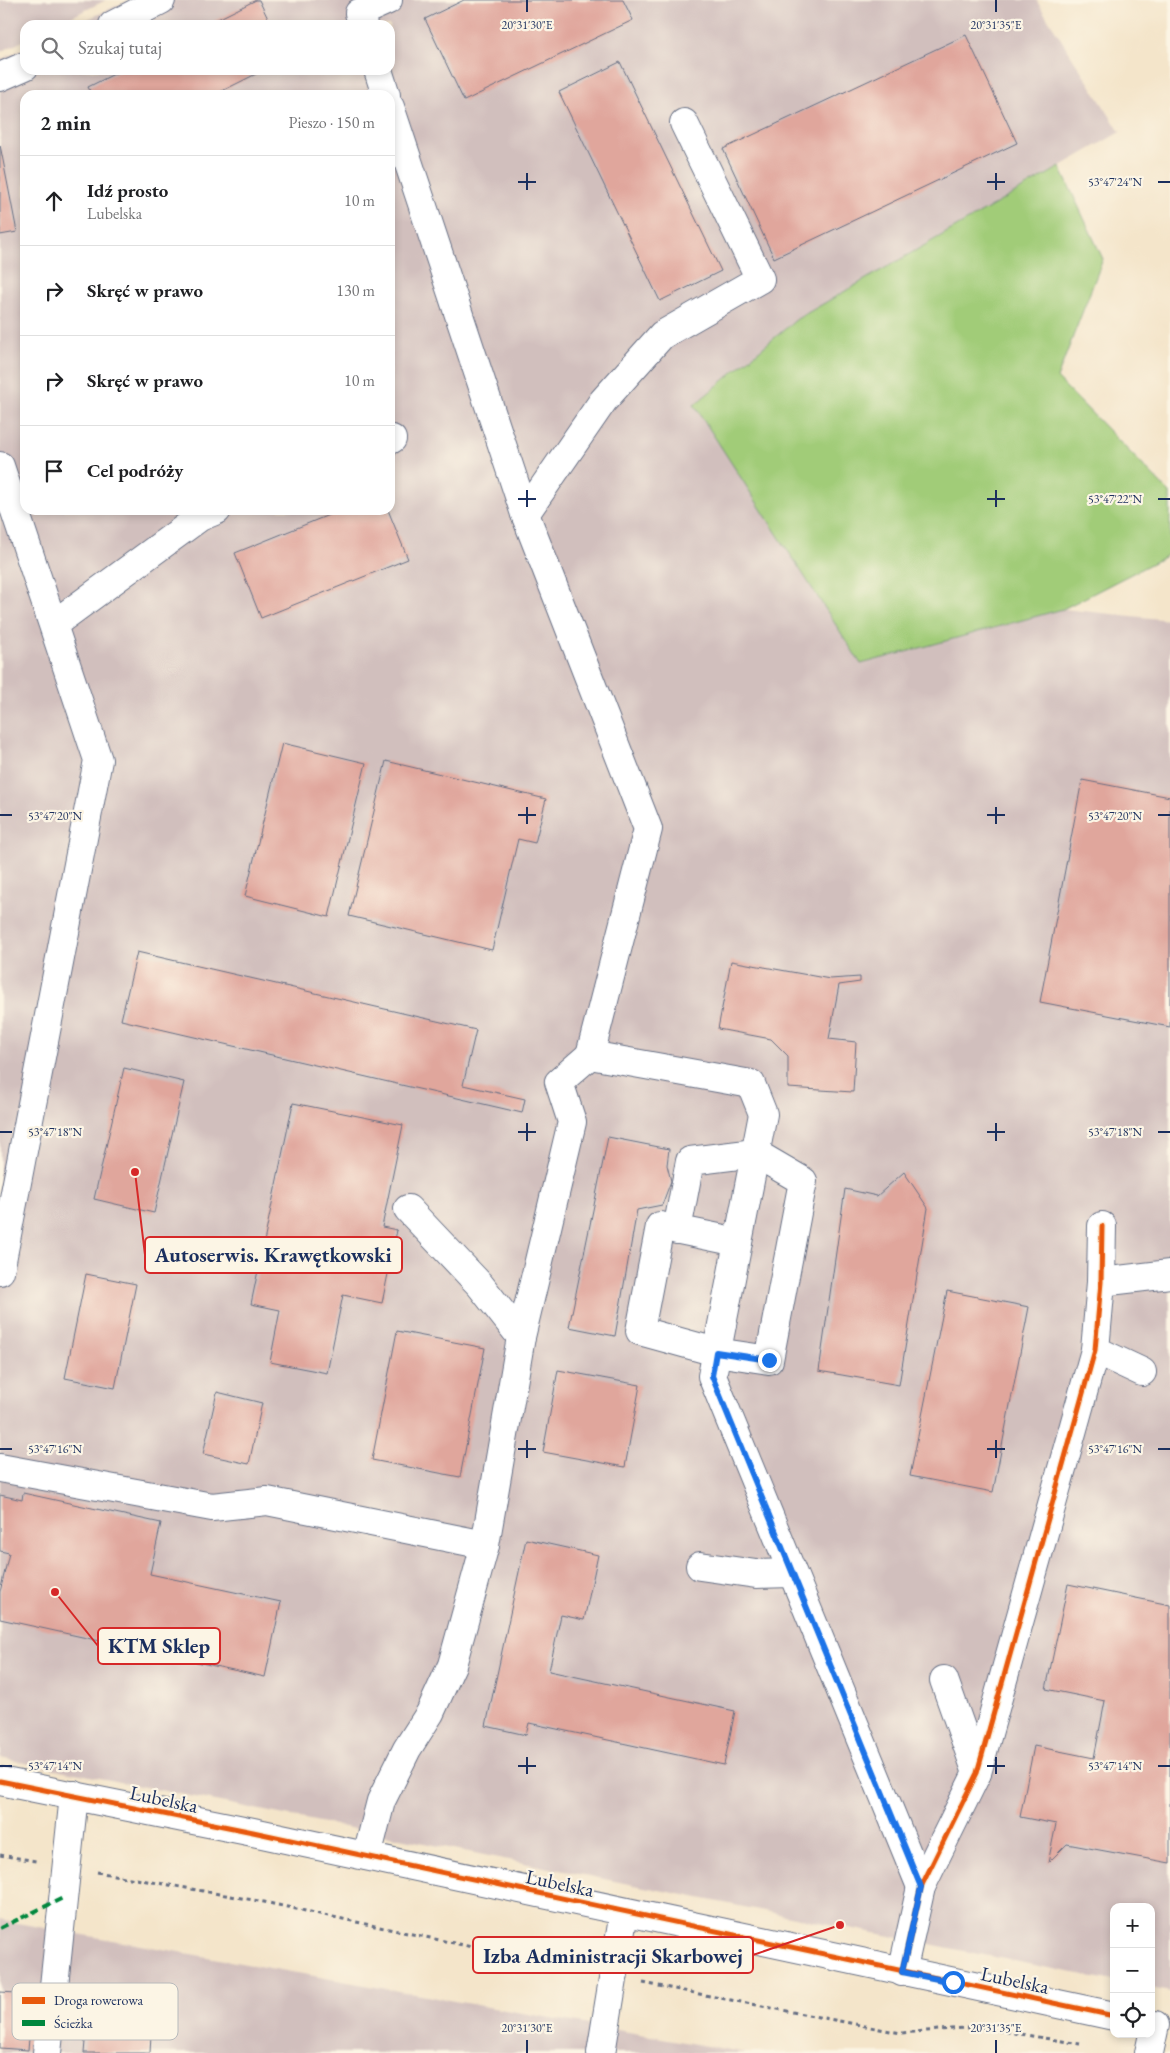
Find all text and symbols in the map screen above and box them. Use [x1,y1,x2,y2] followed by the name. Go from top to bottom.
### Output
[501,17,553,33] text: 20°31'30"E
[970,17,1022,33] text: 20°31'35"E
[20,20,395,75] search box
[38,34,66,62] icon: search
[78,35,162,60] text: Szukaj tutaj
[40,109,91,136] text: 2 min
[289,112,375,133] text: Pieszo · 150 m
[1088,174,1142,190] text: 53°47'24"N
[87,178,168,203] text: Idź prosto
[40,187,68,215] icon: ahead
[344,190,375,211] text: 10 m
[87,203,142,224] text: Lubelska
[40,277,68,305] icon: right
[87,278,203,303] text: Skręć w prawo
[336,280,375,301] text: 130 m
[40,367,68,395] icon: right
[87,368,203,393] text: Skręć w prawo
[344,370,375,391] text: 10 m
[40,457,68,485] icon: arrive
[87,458,183,483] text: Cel podróży
[1088,491,1142,507] text: 53°47'22"N
[28,808,82,824] text: 53°47'20"N
[1088,808,1142,824] text: 53°47'20"N
[28,1124,82,1140] text: 53°47'18"N
[1088,1124,1142,1140] text: 53°47'18"N
[145,1237,402,1273] callout: Autoserwis. Krawętkowski
[153,1241,392,1268] text: Autoserwis. Krawętkowski
[758,1349,781,1372] route end
[28,1441,82,1457] text: 53°47'16"N
[1088,1441,1142,1457] text: 53°47'16"N
[98,1628,220,1664] callout: KTM Sklep
[108,1632,211,1659] text: KTM Sklep
[28,1758,82,1774] text: 53°47'14"N
[1088,1758,1142,1774] text: 53°47'14"N
[128,1779,200,1819] street label: Lubelska
[524,1863,596,1903] street label: Lubelska
[1110,1903,1155,2038] map controls
[1110,1903,1155,1948] button: +
[473,1937,753,1973] callout: Izba Administracji Skarbowej
[483,1942,743,1969] text: Izba Administracji Skarbowej
[1110,1948,1155,1993] button: −
[979,1960,1051,2000] street label: Lubelska
[942,1971,965,1994] route start
[12,1983,178,2040] legend
[54,1991,144,2009] text: Droga rowerowa
[1110,1993,1155,2038] button: locate
[54,2014,93,2032] text: Ścieżka
[501,2020,553,2036] text: 20°31'30"E
[970,2020,1022,2036] text: 20°31'35"E

